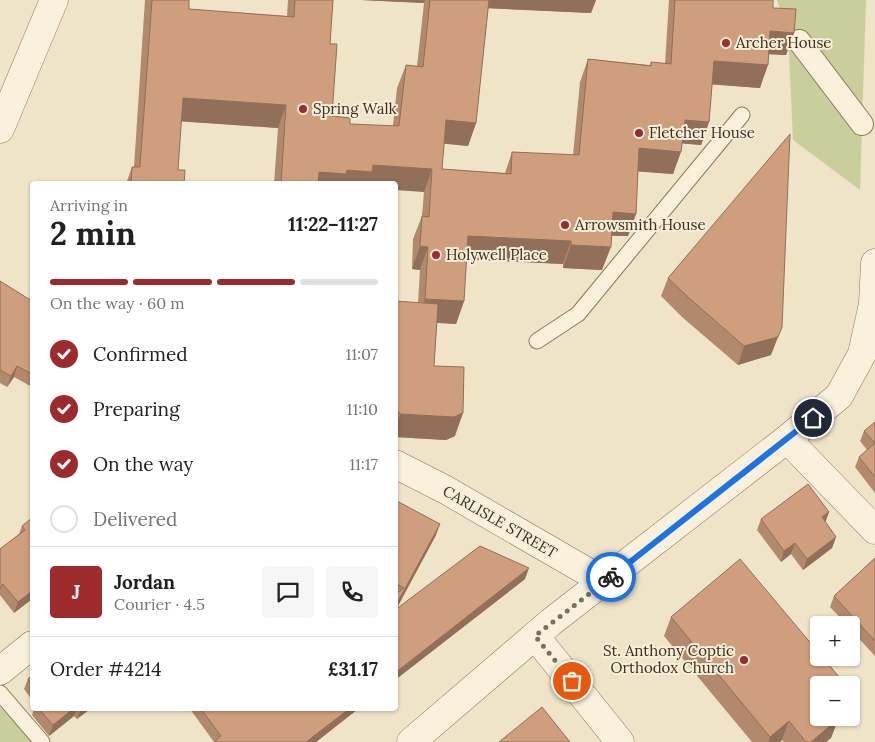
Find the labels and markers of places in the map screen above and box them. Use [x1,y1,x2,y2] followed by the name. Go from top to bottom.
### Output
[735,33,832,52] place label: Archer House
[720,37,732,49] marker: Archer House
[313,99,397,118] place label: Spring Walk
[297,103,309,115] marker: Spring Walk
[649,123,755,142] place label: Fletcher House
[633,127,645,139] marker: Fletcher House
[574,215,706,234] place label: Arrowsmith House
[559,219,571,231] marker: Arrowsmith House
[446,245,547,264] place label: Holywell Place
[430,249,442,261] marker: Holywell Place
[792,397,834,439] pin
[603,641,734,677] place label: St. Anthony Coptic Orthodox Church
[738,654,750,666] marker: St. Anthony Coptic Orthodox Church
[551,660,593,702] pin

